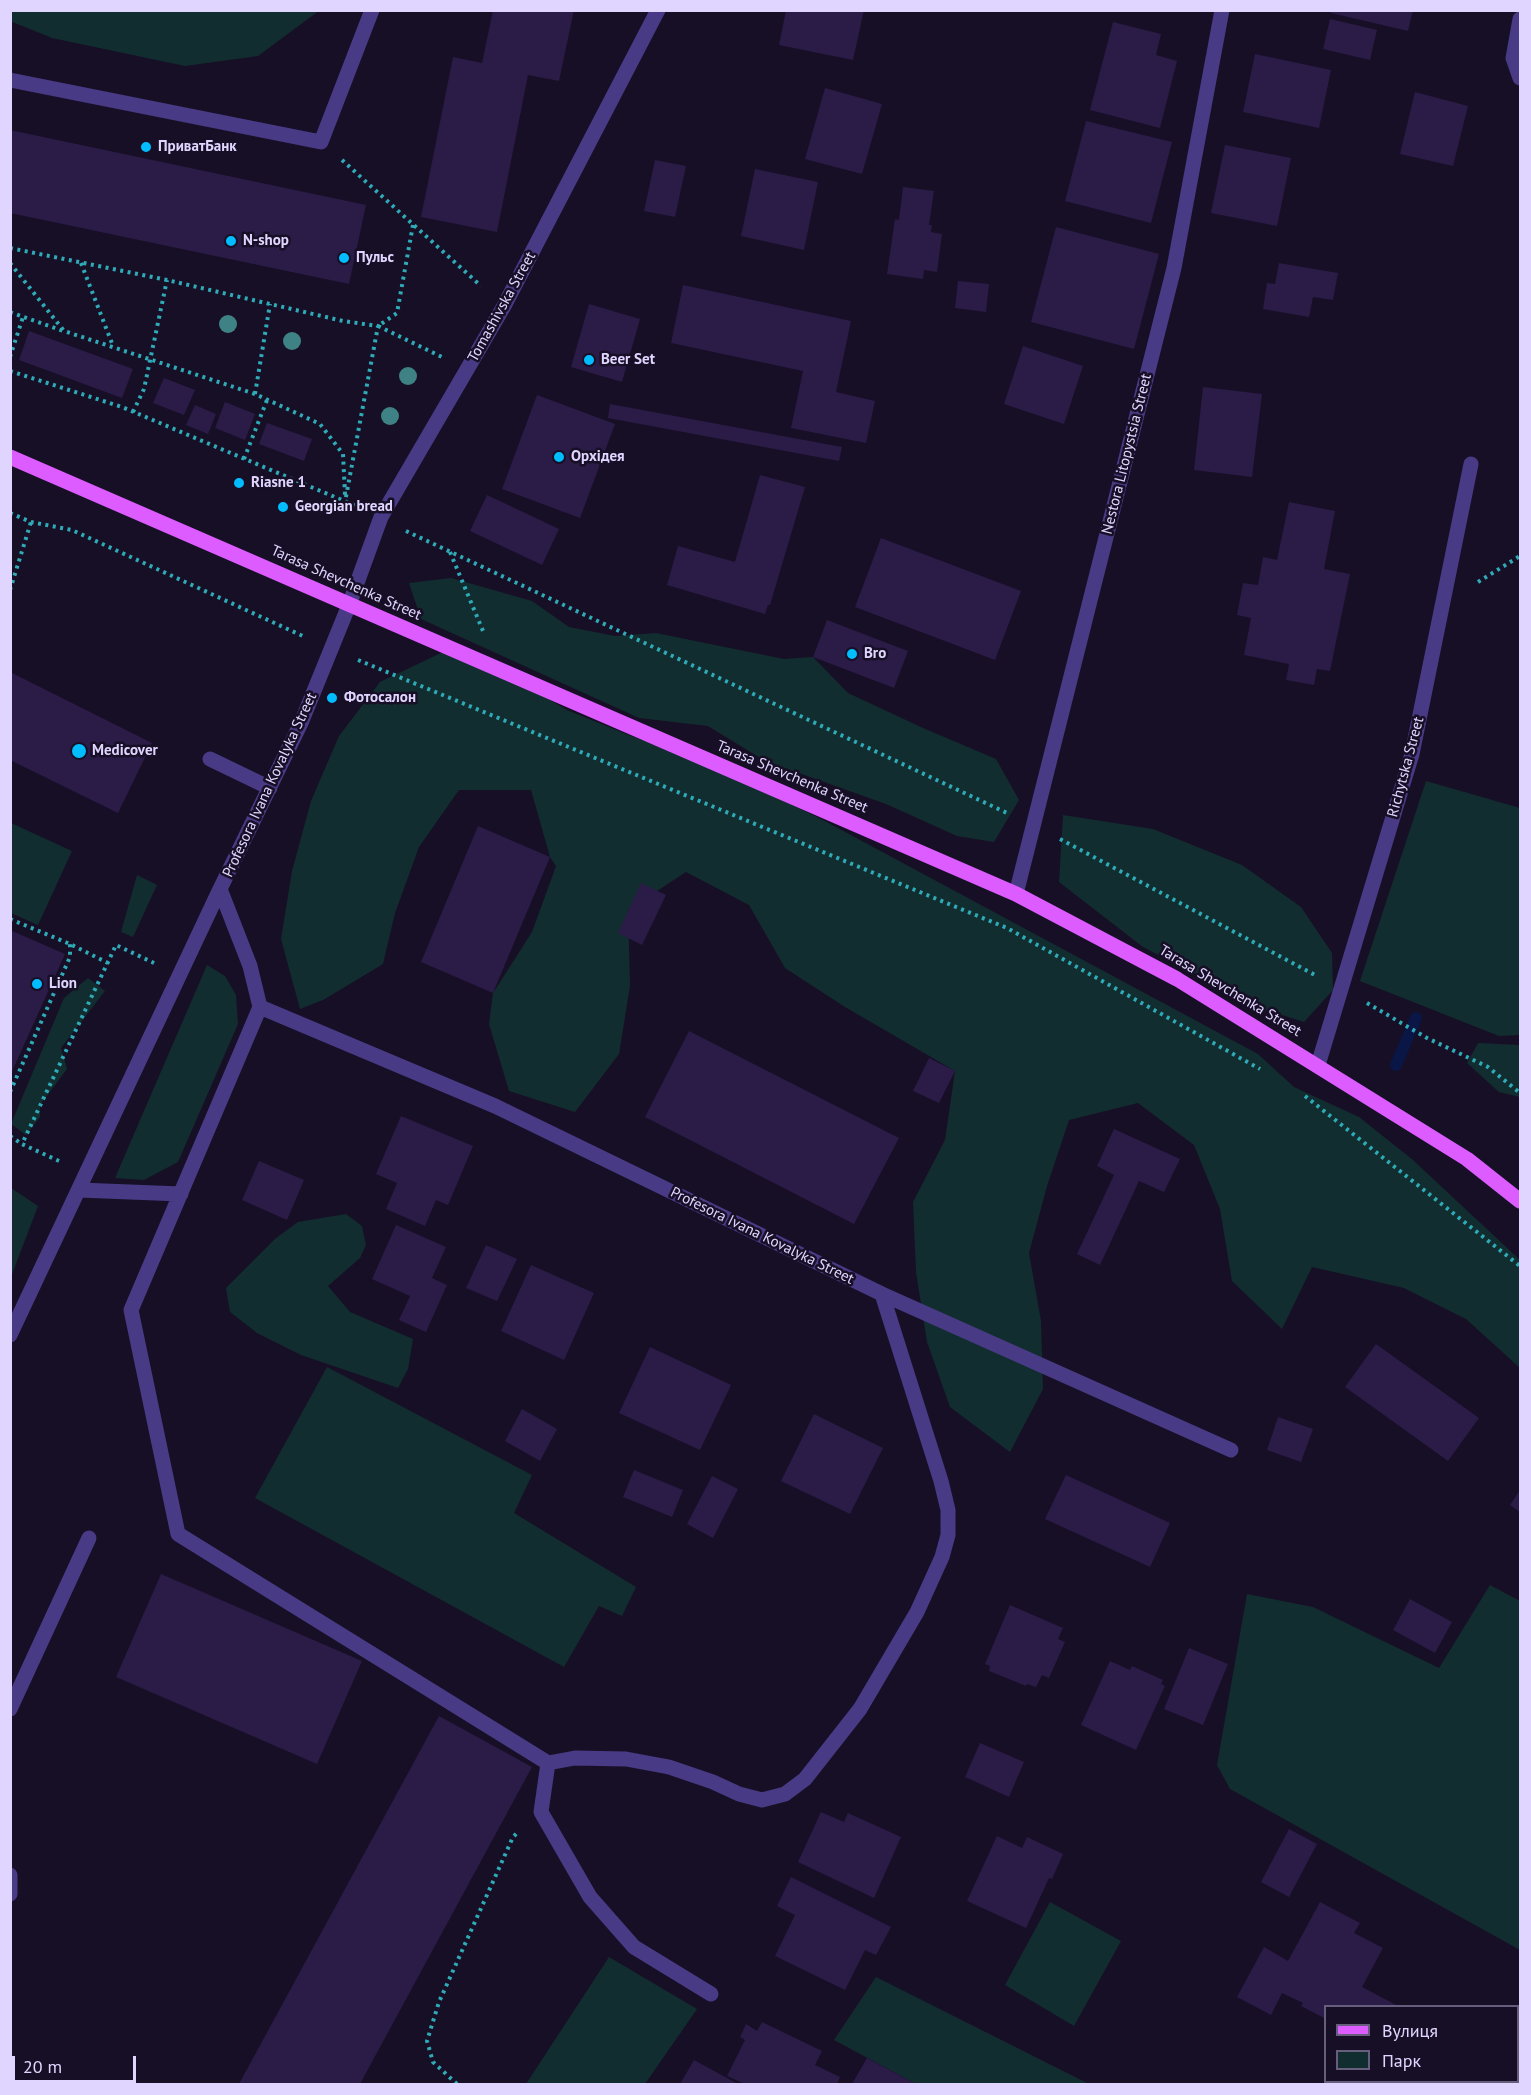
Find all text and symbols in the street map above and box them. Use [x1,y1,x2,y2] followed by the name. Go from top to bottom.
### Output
[158,138,237,156] place label: ПриватБанк
[139,140,153,154] marker: ПриватБанк
[243,232,289,250] place label: N-shop
[224,234,238,248] marker: N-shop
[356,249,394,267] place label: Пульс
[464,249,540,365] street label: Tomashivska Street
[337,251,351,265] marker: Пульс
[601,351,655,369] place label: Beer Set
[582,353,596,367] marker: Beer Set
[1098,372,1156,536] street label: Nestora Litopystsia Street
[571,448,625,466] place label: Орхідея
[552,450,566,464] marker: Орхідея
[251,474,306,492] place label: Riasne 1
[232,476,246,490] marker: Riasne 1
[295,498,393,516] place label: Georgian bread
[276,500,290,514] marker: Georgian bread
[268,542,424,624] street label: Tarasa Shevchenka Street
[864,645,886,663] place label: Bro
[845,647,859,661] marker: Bro
[344,689,416,707] place label: Фотосалон
[219,690,321,880] street label: Profesora Ivana Kovalyka Street
[325,691,339,705] marker: Фотосалон
[1384,715,1428,819] street label: Richytska Street
[714,737,870,817] street label: Tarasa Shevchenka Street
[70,742,88,760] marker: Medicover
[92,742,158,760] place label: Medicover
[1156,941,1304,1041] street label: Tarasa Shevchenka Street
[49,975,77,993] place label: Lion
[30,977,44,991] marker: Lion
[667,1184,857,1288] street label: Profesora Ivana Kovalyka Street
[1324,2005,1519,2083] legend
[1382,2019,1438,2042] text: Вулиця
[15,2044,140,2082] scale bar
[1382,2049,1421,2072] text: Парк
[23,2055,62,2078] text: 20 m

